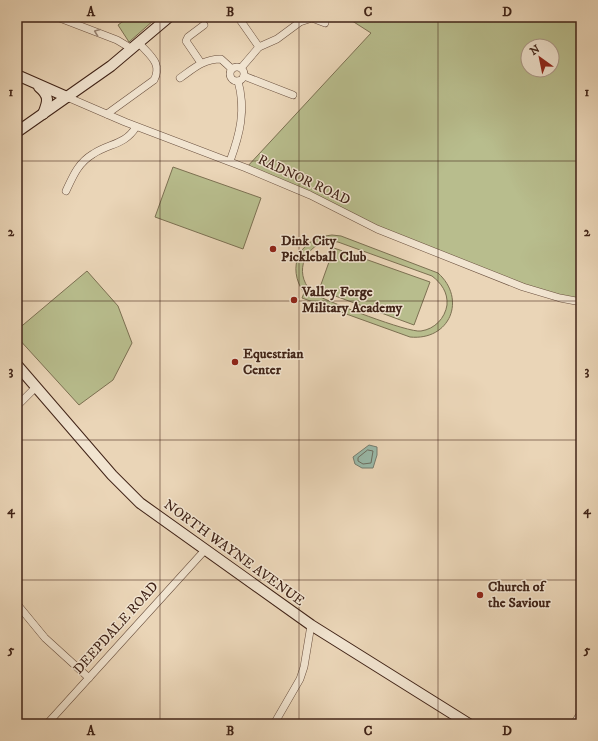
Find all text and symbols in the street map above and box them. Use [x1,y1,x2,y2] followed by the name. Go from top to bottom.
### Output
[86,4,96,20] text: A
[226,4,234,20] text: B
[364,4,373,20] text: C
[502,4,512,20] text: D
[93,29,100,37] one-way arrow
[520,38,560,78] north arrow
[527,42,543,59] text: N
[9,84,14,100] text: 1
[585,84,590,100] text: 1
[255,151,353,209] street label: RADNOR ROAD
[8,224,15,240] text: 2
[584,224,591,240] text: 2
[281,232,367,266] place label: Dink City Pickleball Club
[268,244,278,254] marker: Dink City Pickleball Club
[301,283,403,317] place label: Valley Forge Military Academy
[289,295,299,305] marker: Valley Forge Military Academy
[243,345,304,379] place label: Equestrian Center
[230,357,240,367] marker: Equestrian Center
[9,363,14,379] text: 3
[585,363,590,379] text: 3
[160,496,308,610] street label: NORTH WAYNE AVENUE
[6,502,15,519] text: 4
[582,502,591,519] text: 4
[70,578,162,678] street label: DEEPDALE ROAD
[488,578,551,612] place label: Church of the Saviour
[475,590,485,600] marker: Church of the Saviour
[7,642,15,658] text: 5
[583,642,591,658] text: 5
[86,723,96,739] text: A
[226,723,234,739] text: B
[364,723,373,739] text: C
[502,723,512,739] text: D

